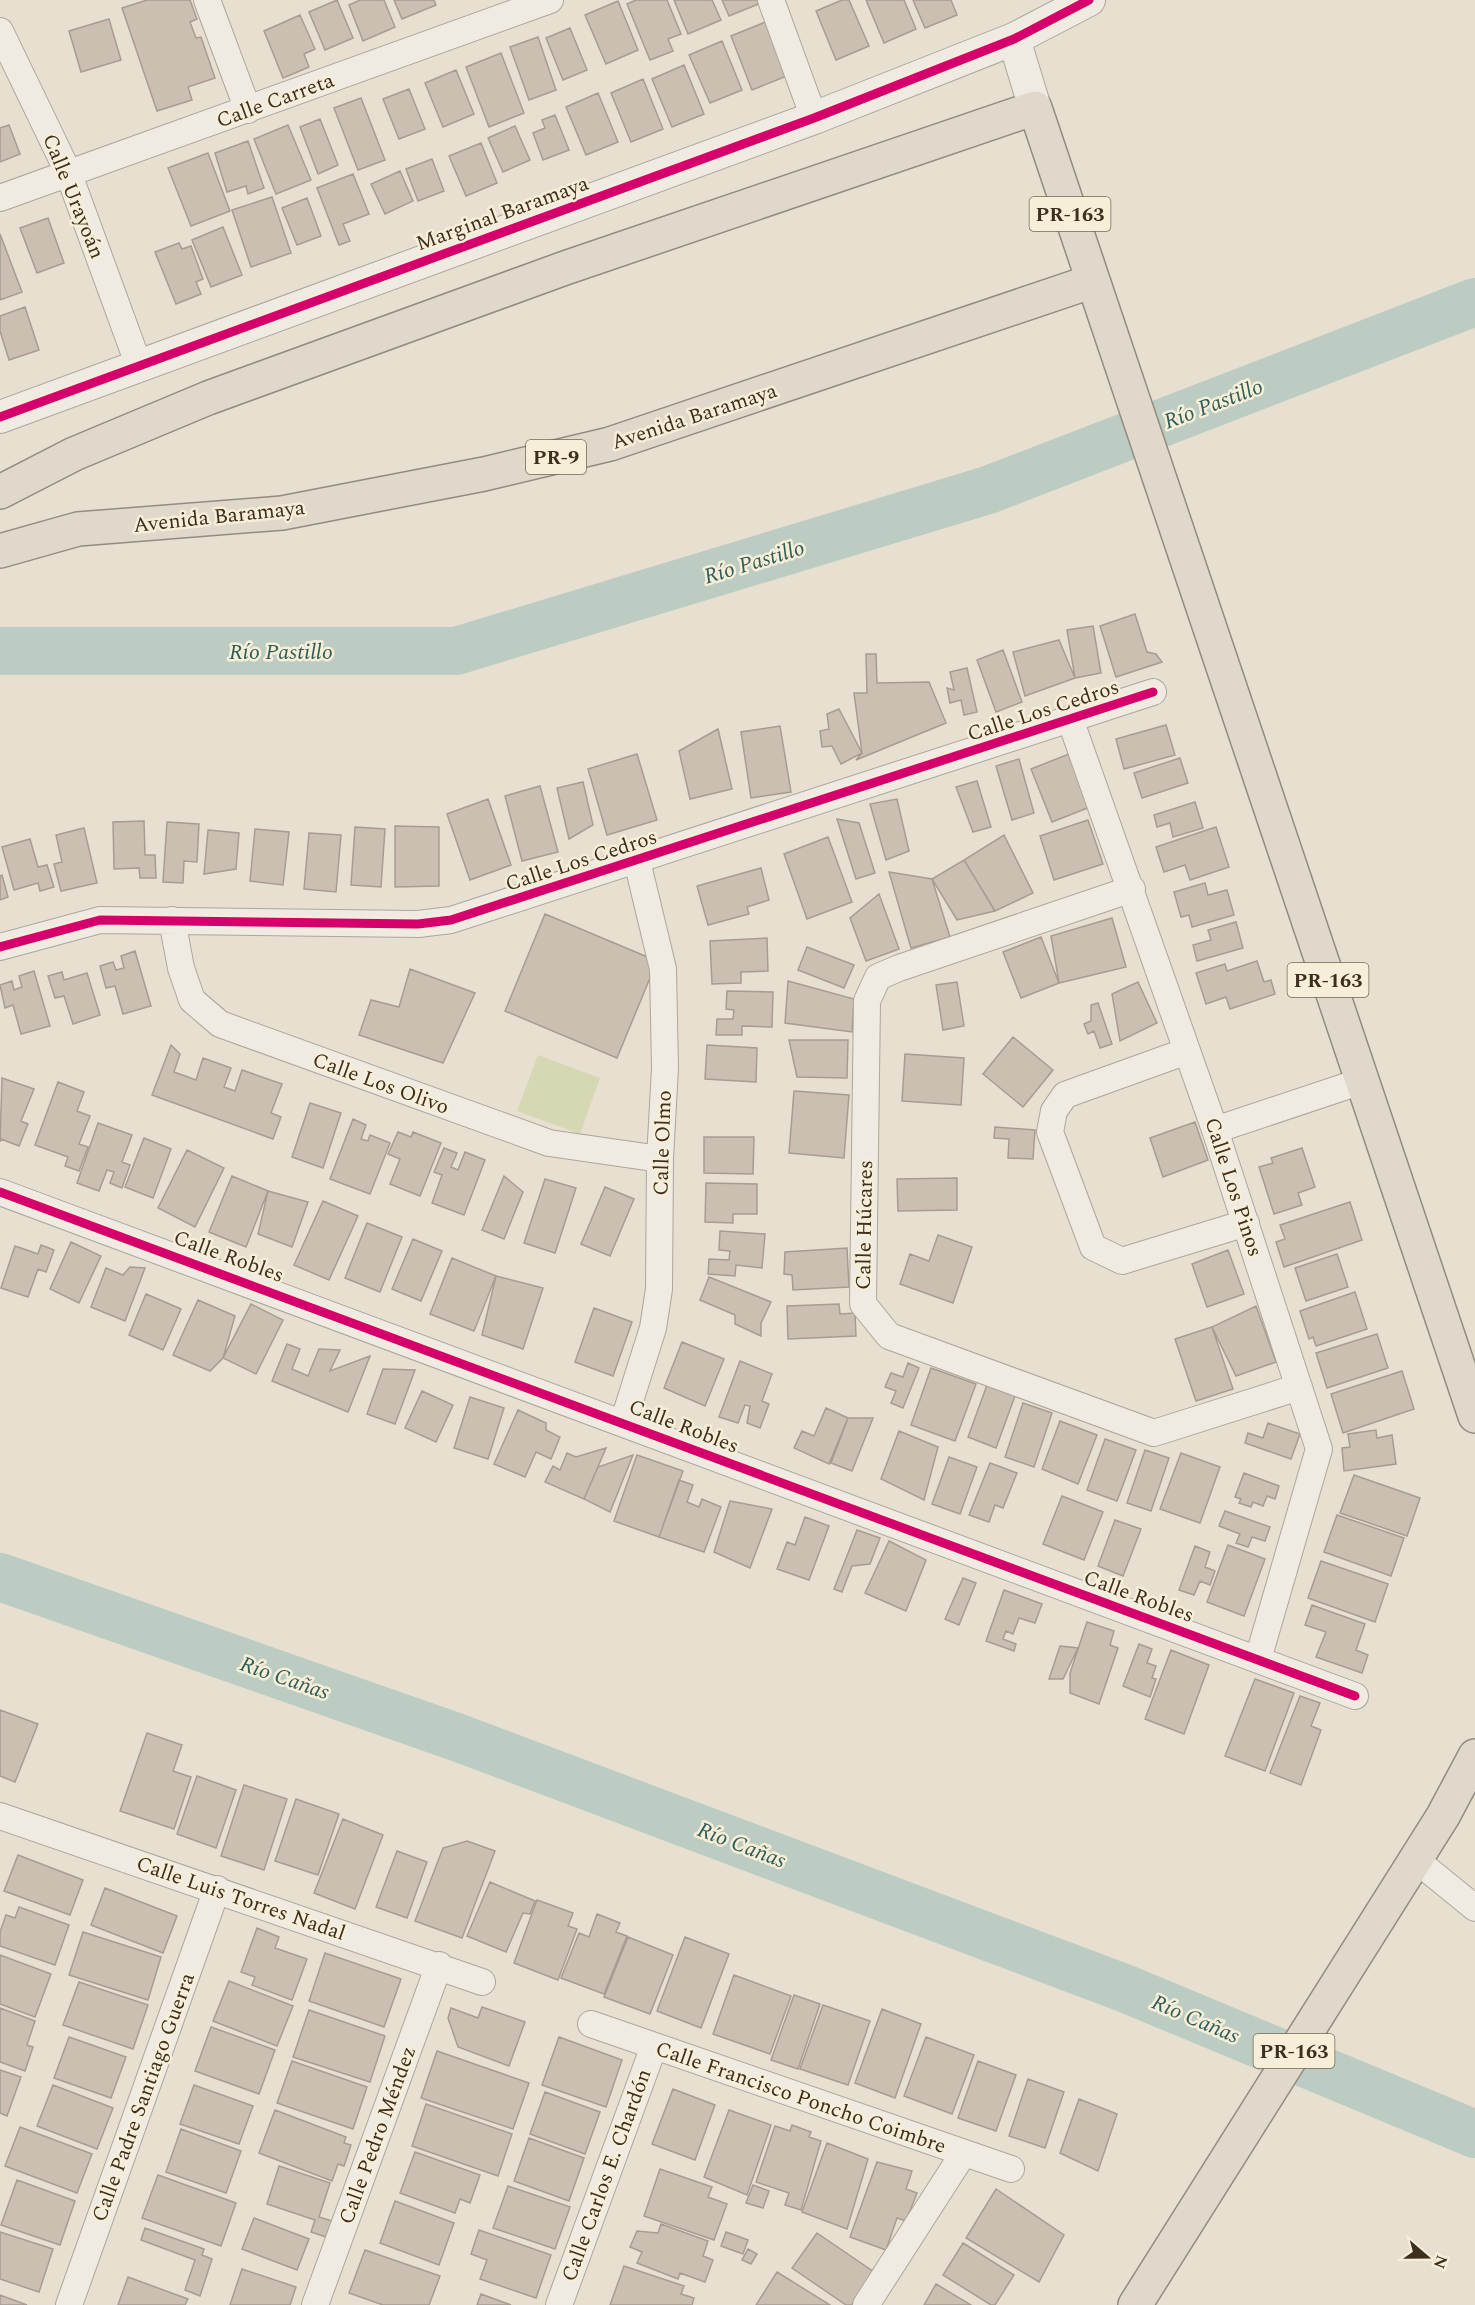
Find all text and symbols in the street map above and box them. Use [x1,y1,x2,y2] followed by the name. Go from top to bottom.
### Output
[212,65,339,137] street label: Calle Carreta
[33,129,113,264] street label: Calle Urayoán
[411,168,594,260] street label: Marginal Baramaya
[1030,197,1110,231] road number: PR-163
[1159,370,1268,438] water label: Río Pastillo
[607,375,782,459] street label: Avenida Baramaya
[526,440,586,474] road number: PR-9
[132,492,307,542] street label: Avenida Baramaya
[700,531,809,593] water label: Río Pastillo
[229,636,333,669] water label: Río Pastillo
[963,671,1123,751] street label: Calle Los Cedros
[501,821,661,901] street label: Calle Los Cedros
[1288,963,1368,997] road number: PR-163
[308,1044,453,1123] street label: Calle Los Olivo
[645,1090,681,1196] street label: Calle Olmo
[1195,1114,1271,1261] street label: Calle Los Pinos
[848,1160,882,1290] street label: Calle Húcares
[169,1222,288,1292] street label: Calle Robles
[624,1391,743,1463] street label: Calle Robles
[1079,1562,1198,1632] street label: Calle Robles
[235,1648,334,1709] water label: Río Cañas
[692,1813,791,1877] water label: Río Cañas
[132,1848,350,1950] street label: Calle Luis Torres Nadal
[84,1968,204,2226] street label: Calle Padre Santiago Guerra
[1146,1986,1245,2053] water label: Río Cañas
[651,2033,950,2163] street label: Calle Francisco Poncho Coimbre
[1254,2034,1334,2068] road number: PR-163
[331,2042,425,2229] street label: Calle Pedro Méndez
[554,2064,660,2286] street label: Calle Carlos E. Chardón
[1397,2227,1457,2287] north arrow
[1427,2252,1454,2272] text: N

